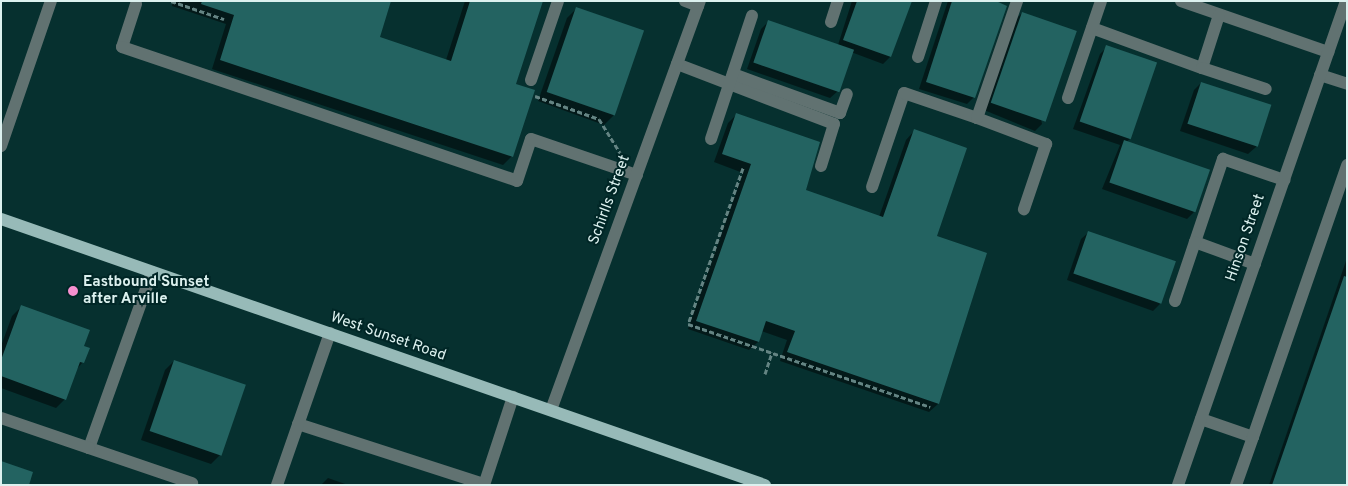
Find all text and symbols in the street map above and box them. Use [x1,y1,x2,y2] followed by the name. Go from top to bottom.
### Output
[585,153,635,247] street label: Schirlls Street
[1223,192,1269,284] street label: Hinson Street
[83,273,209,308] place label: Eastbound Sunset after Arville
[67,285,79,297] marker: Eastbound Sunset after Arville
[328,309,448,365] street label: West Sunset Road

